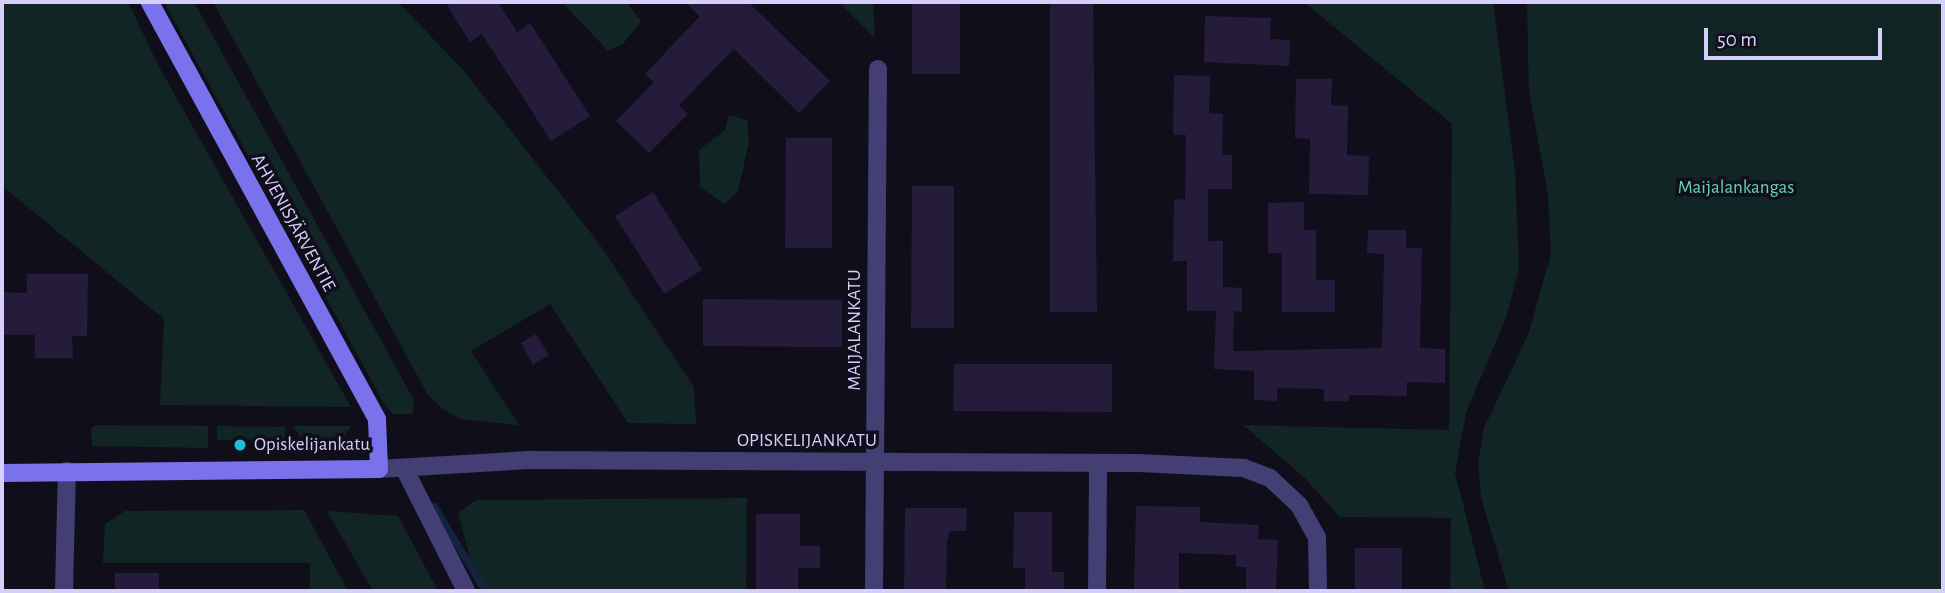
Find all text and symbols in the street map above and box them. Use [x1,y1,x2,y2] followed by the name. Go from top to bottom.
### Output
[1707,14,1885,58] scale bar
[1717,29,1757,50] text: 50 m
[246,150,340,296] street label: AHVENISJÄRVENTIE
[1678,177,1794,199] park label: Maijalankangas
[844,269,866,391] street label: MAIJALANKATU
[737,430,877,452] street label: OPISKELIJANKATU
[254,434,370,456] place label: Opiskelijankatu
[232,437,248,453] marker: Opiskelijankatu

